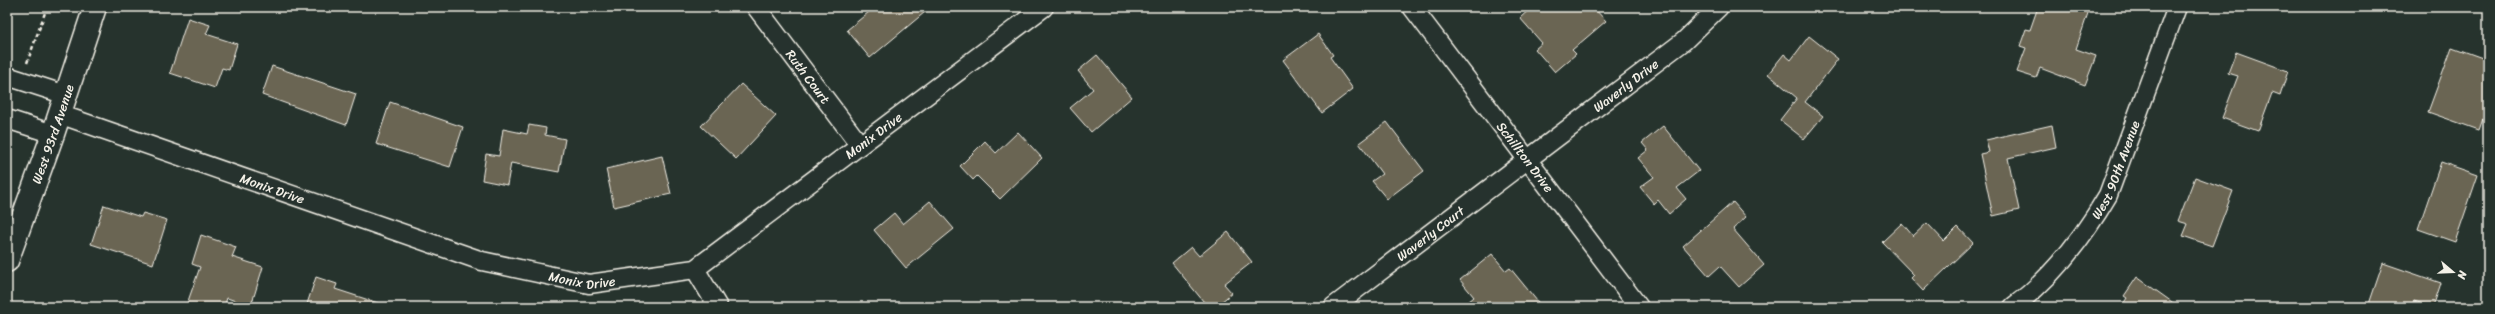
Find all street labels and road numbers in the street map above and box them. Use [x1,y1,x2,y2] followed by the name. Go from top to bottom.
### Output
[780,45,836,109] street label: Ruth Court
[1588,53,1664,118] street label: Waverly Drive
[25,81,81,187] street label: West 93rd Avenue
[840,106,907,165] street label: Monix Drive
[1490,117,1560,198] street label: Schillton Drive
[2085,117,2146,224] street label: West 90th Avenue
[237,167,308,211] street label: Monix Drive
[1391,200,1470,267] street label: Waverly Court
[546,265,617,296] street label: Monix Drive

